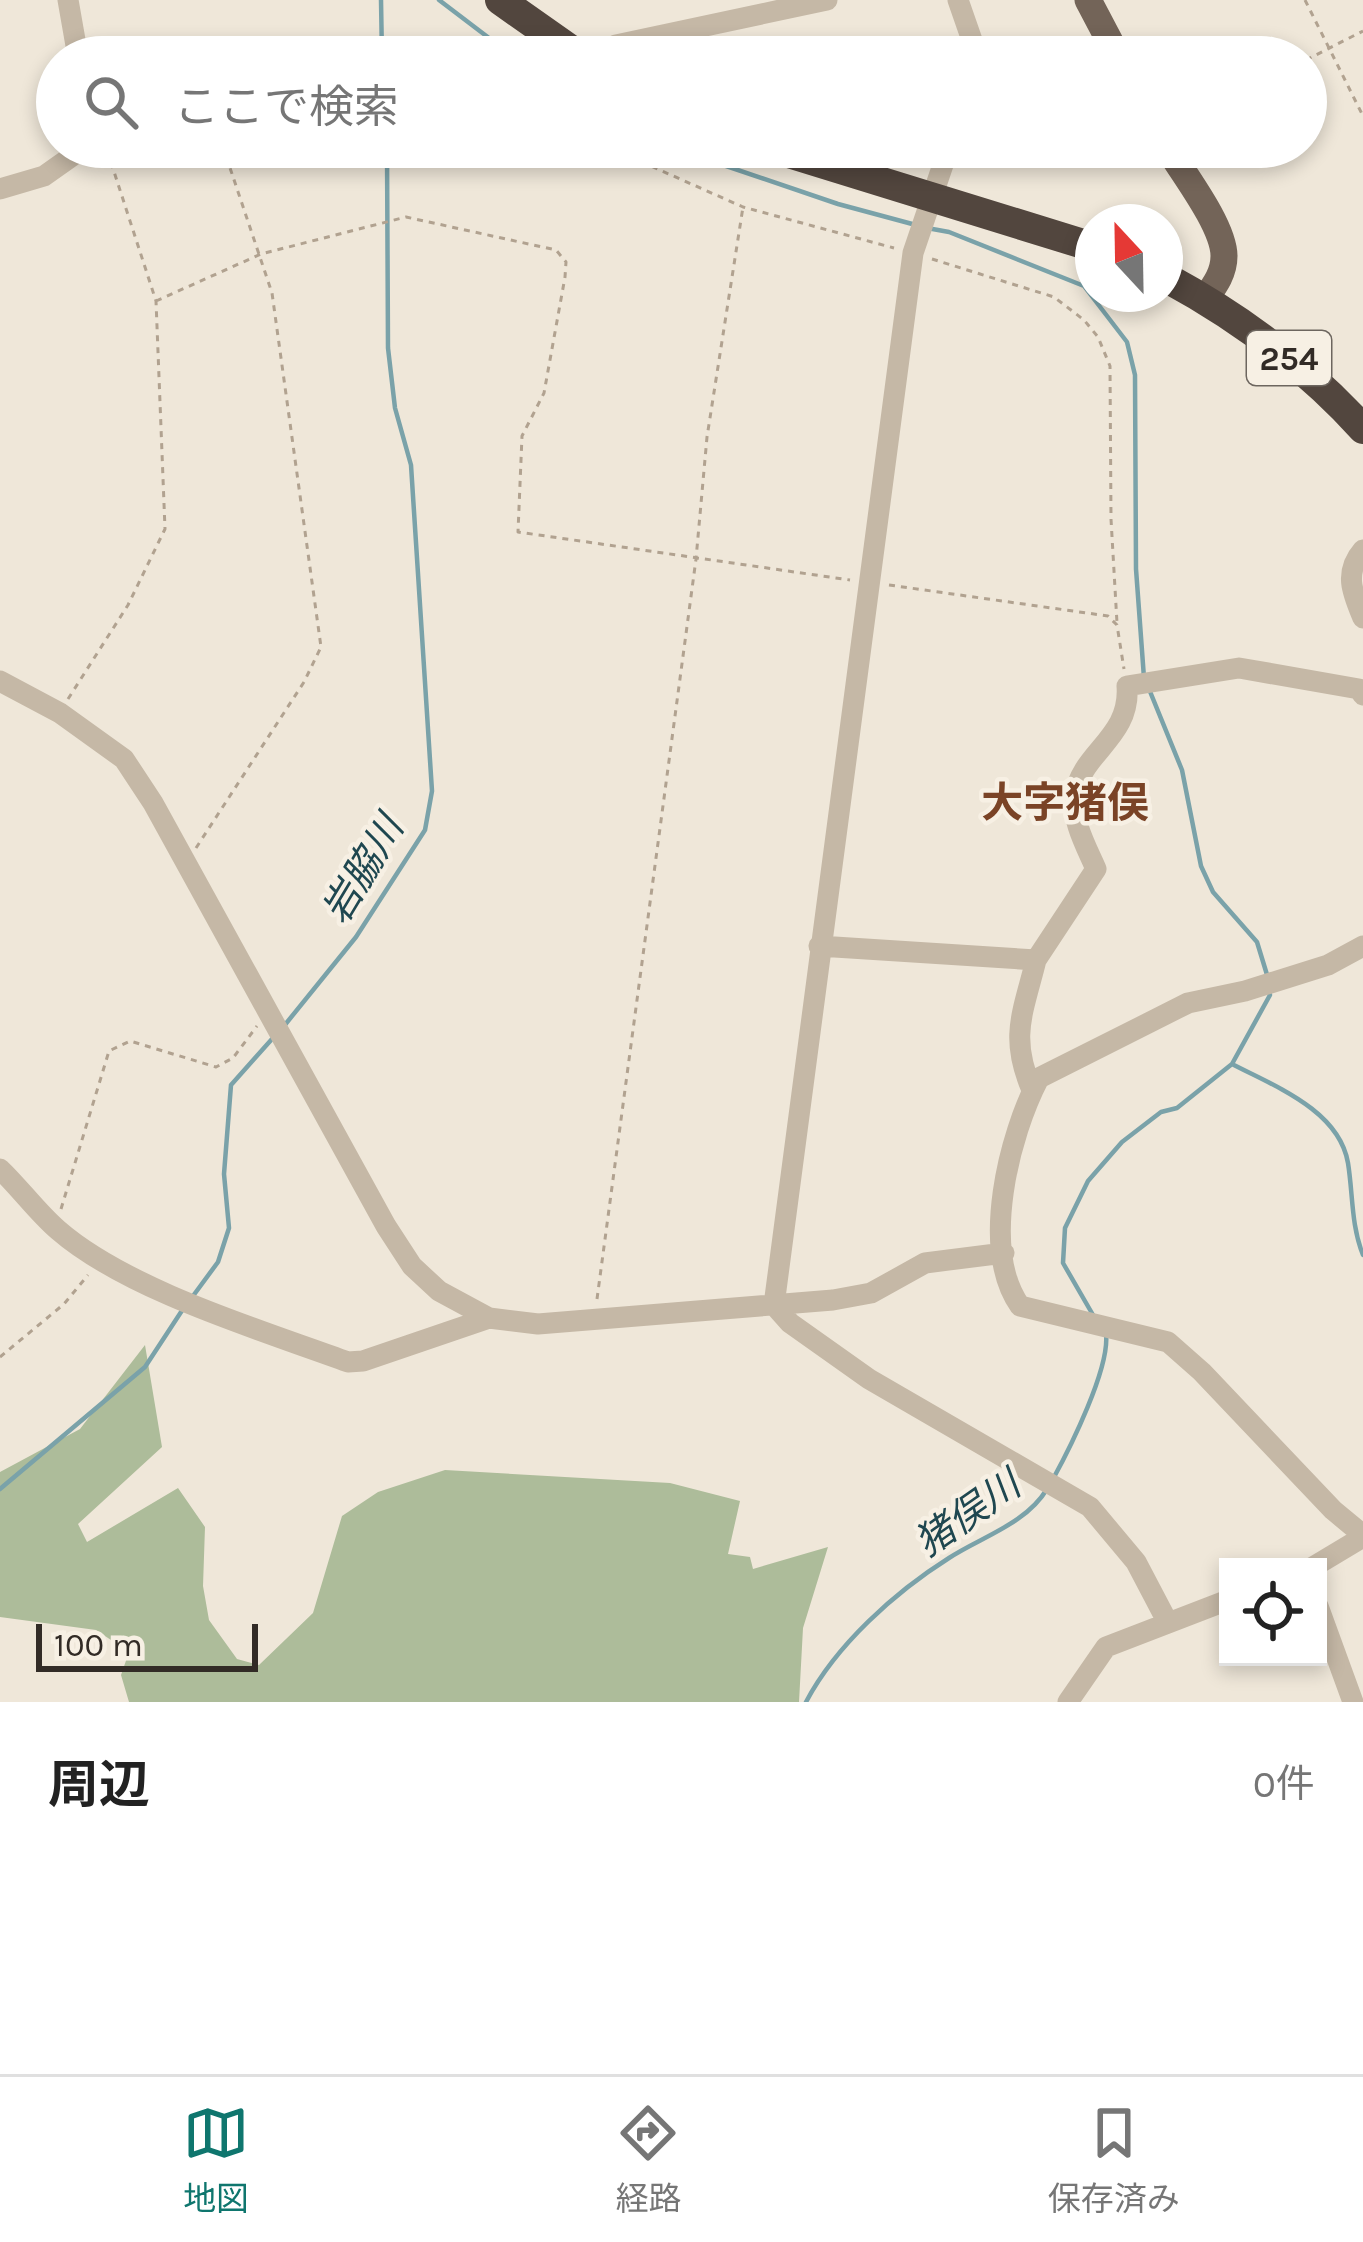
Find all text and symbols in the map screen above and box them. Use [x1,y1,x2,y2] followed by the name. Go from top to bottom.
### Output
[36,36,1327,168] search box
[78,69,144,135] icon: search
[174,81,399,133] text: ここで検索
[1075,204,1183,312] north arrow
[1247,331,1331,385] road number: 254
[981,778,1149,828] district label: 大字猪俣
[313,804,415,932] water label: 岩脇川
[906,1459,1032,1566] water label: 猪俣川
[1219,1558,1327,1666] map controls
[1219,1558,1327,1666] button: locate
[36,1618,258,1671] scale bar
[54,1626,143,1664] text: 100 m
[48,1755,150,1815] text: 周辺
[1253,1761,1315,1807] text: 0件
[183,2100,249,2220] tab: 地図
[615,2100,681,2220] tab: 経路
[1048,2100,1180,2220] tab: 保存済み

